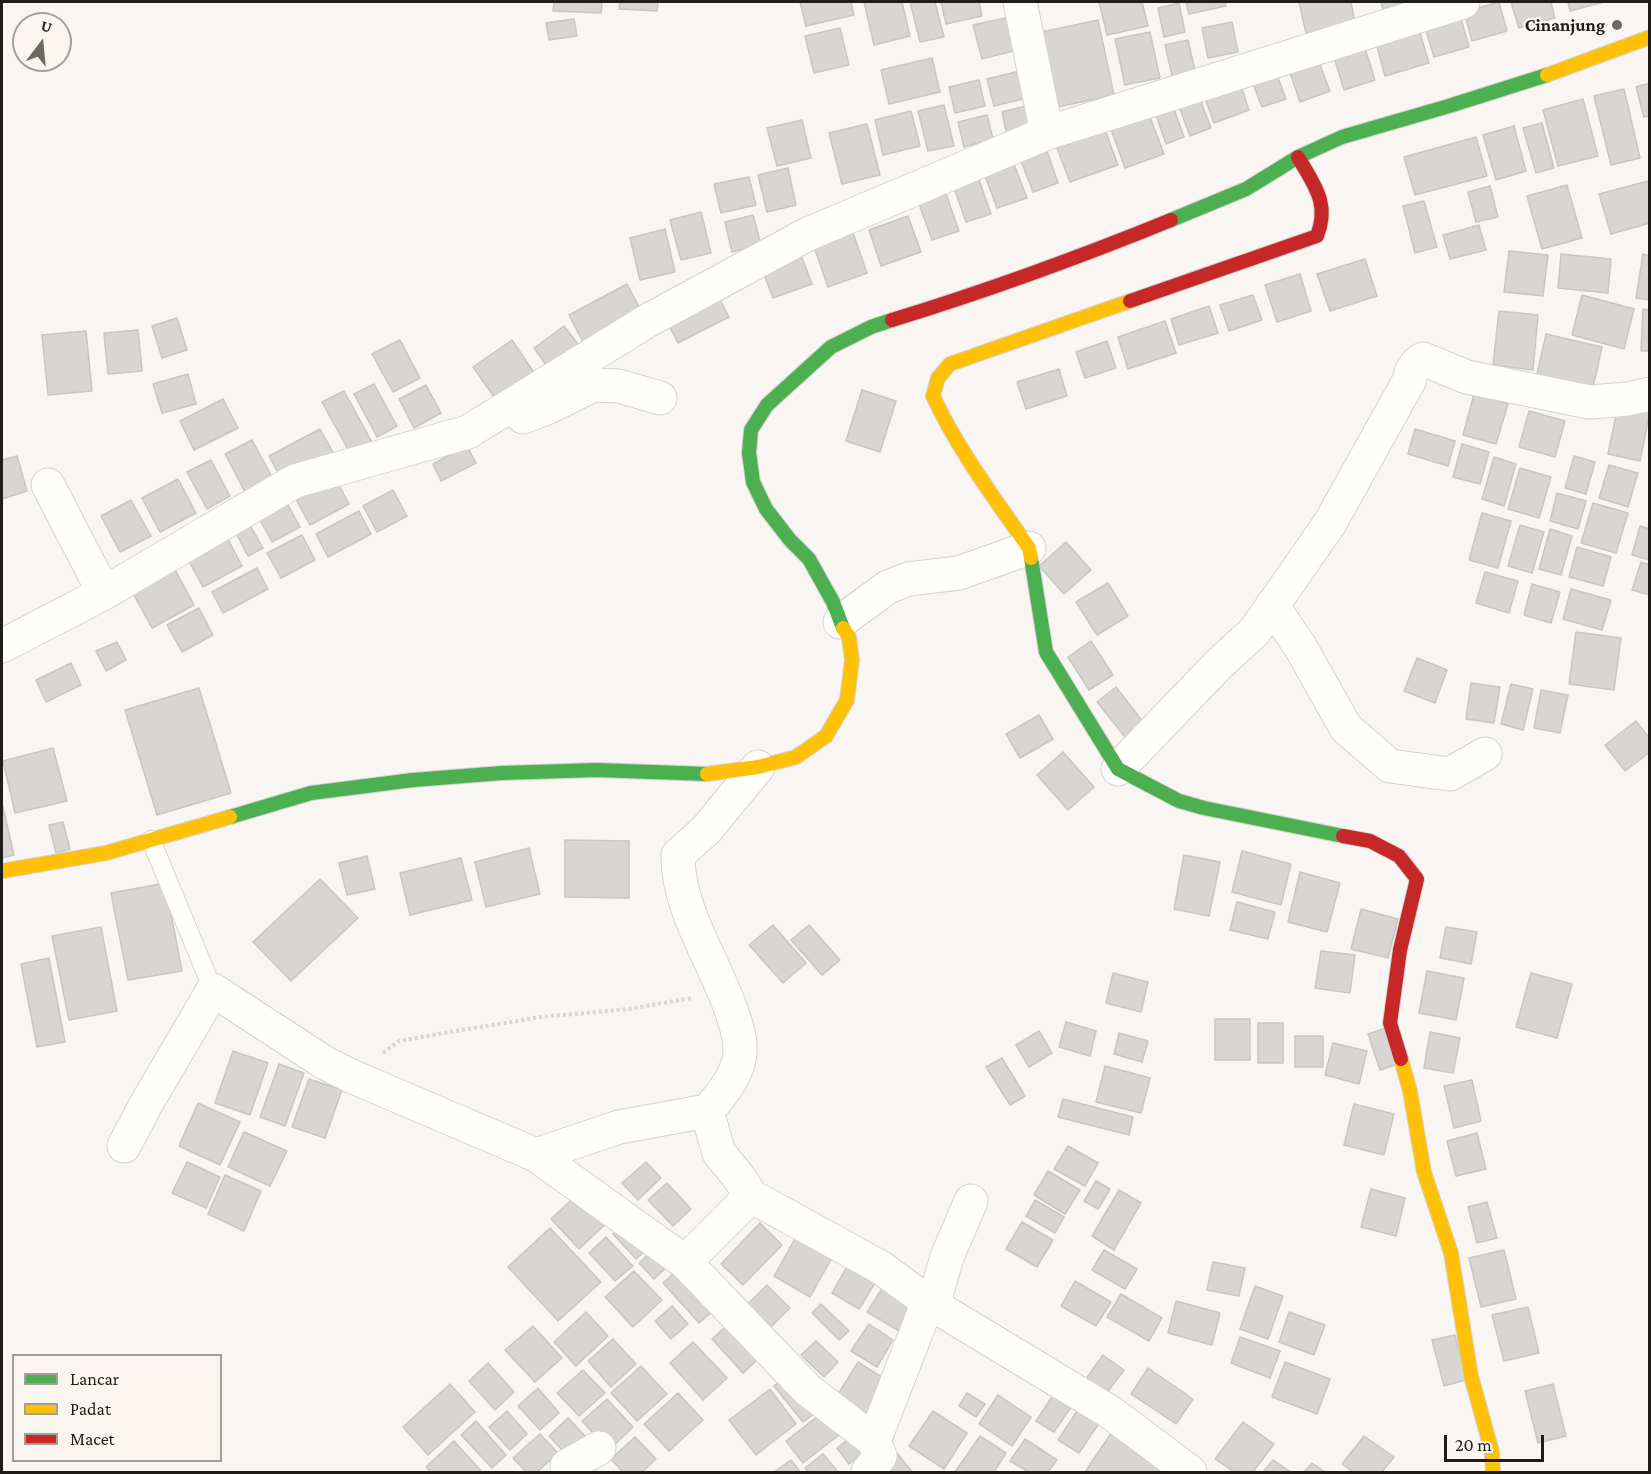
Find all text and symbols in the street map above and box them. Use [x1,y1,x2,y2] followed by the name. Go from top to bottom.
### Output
[12,12,72,72] north arrow
[1525,14,1605,36] place label: Cinanjung
[39,16,54,36] text: U
[1610,18,1624,32] marker: Cinanjung
[12,1354,222,1462] legend
[70,1369,119,1389] text: Lancar
[70,1399,111,1419] text: Padat
[1447,1423,1548,1461] scale bar
[70,1429,115,1449] text: Macet
[1455,1435,1492,1455] text: 20 m

